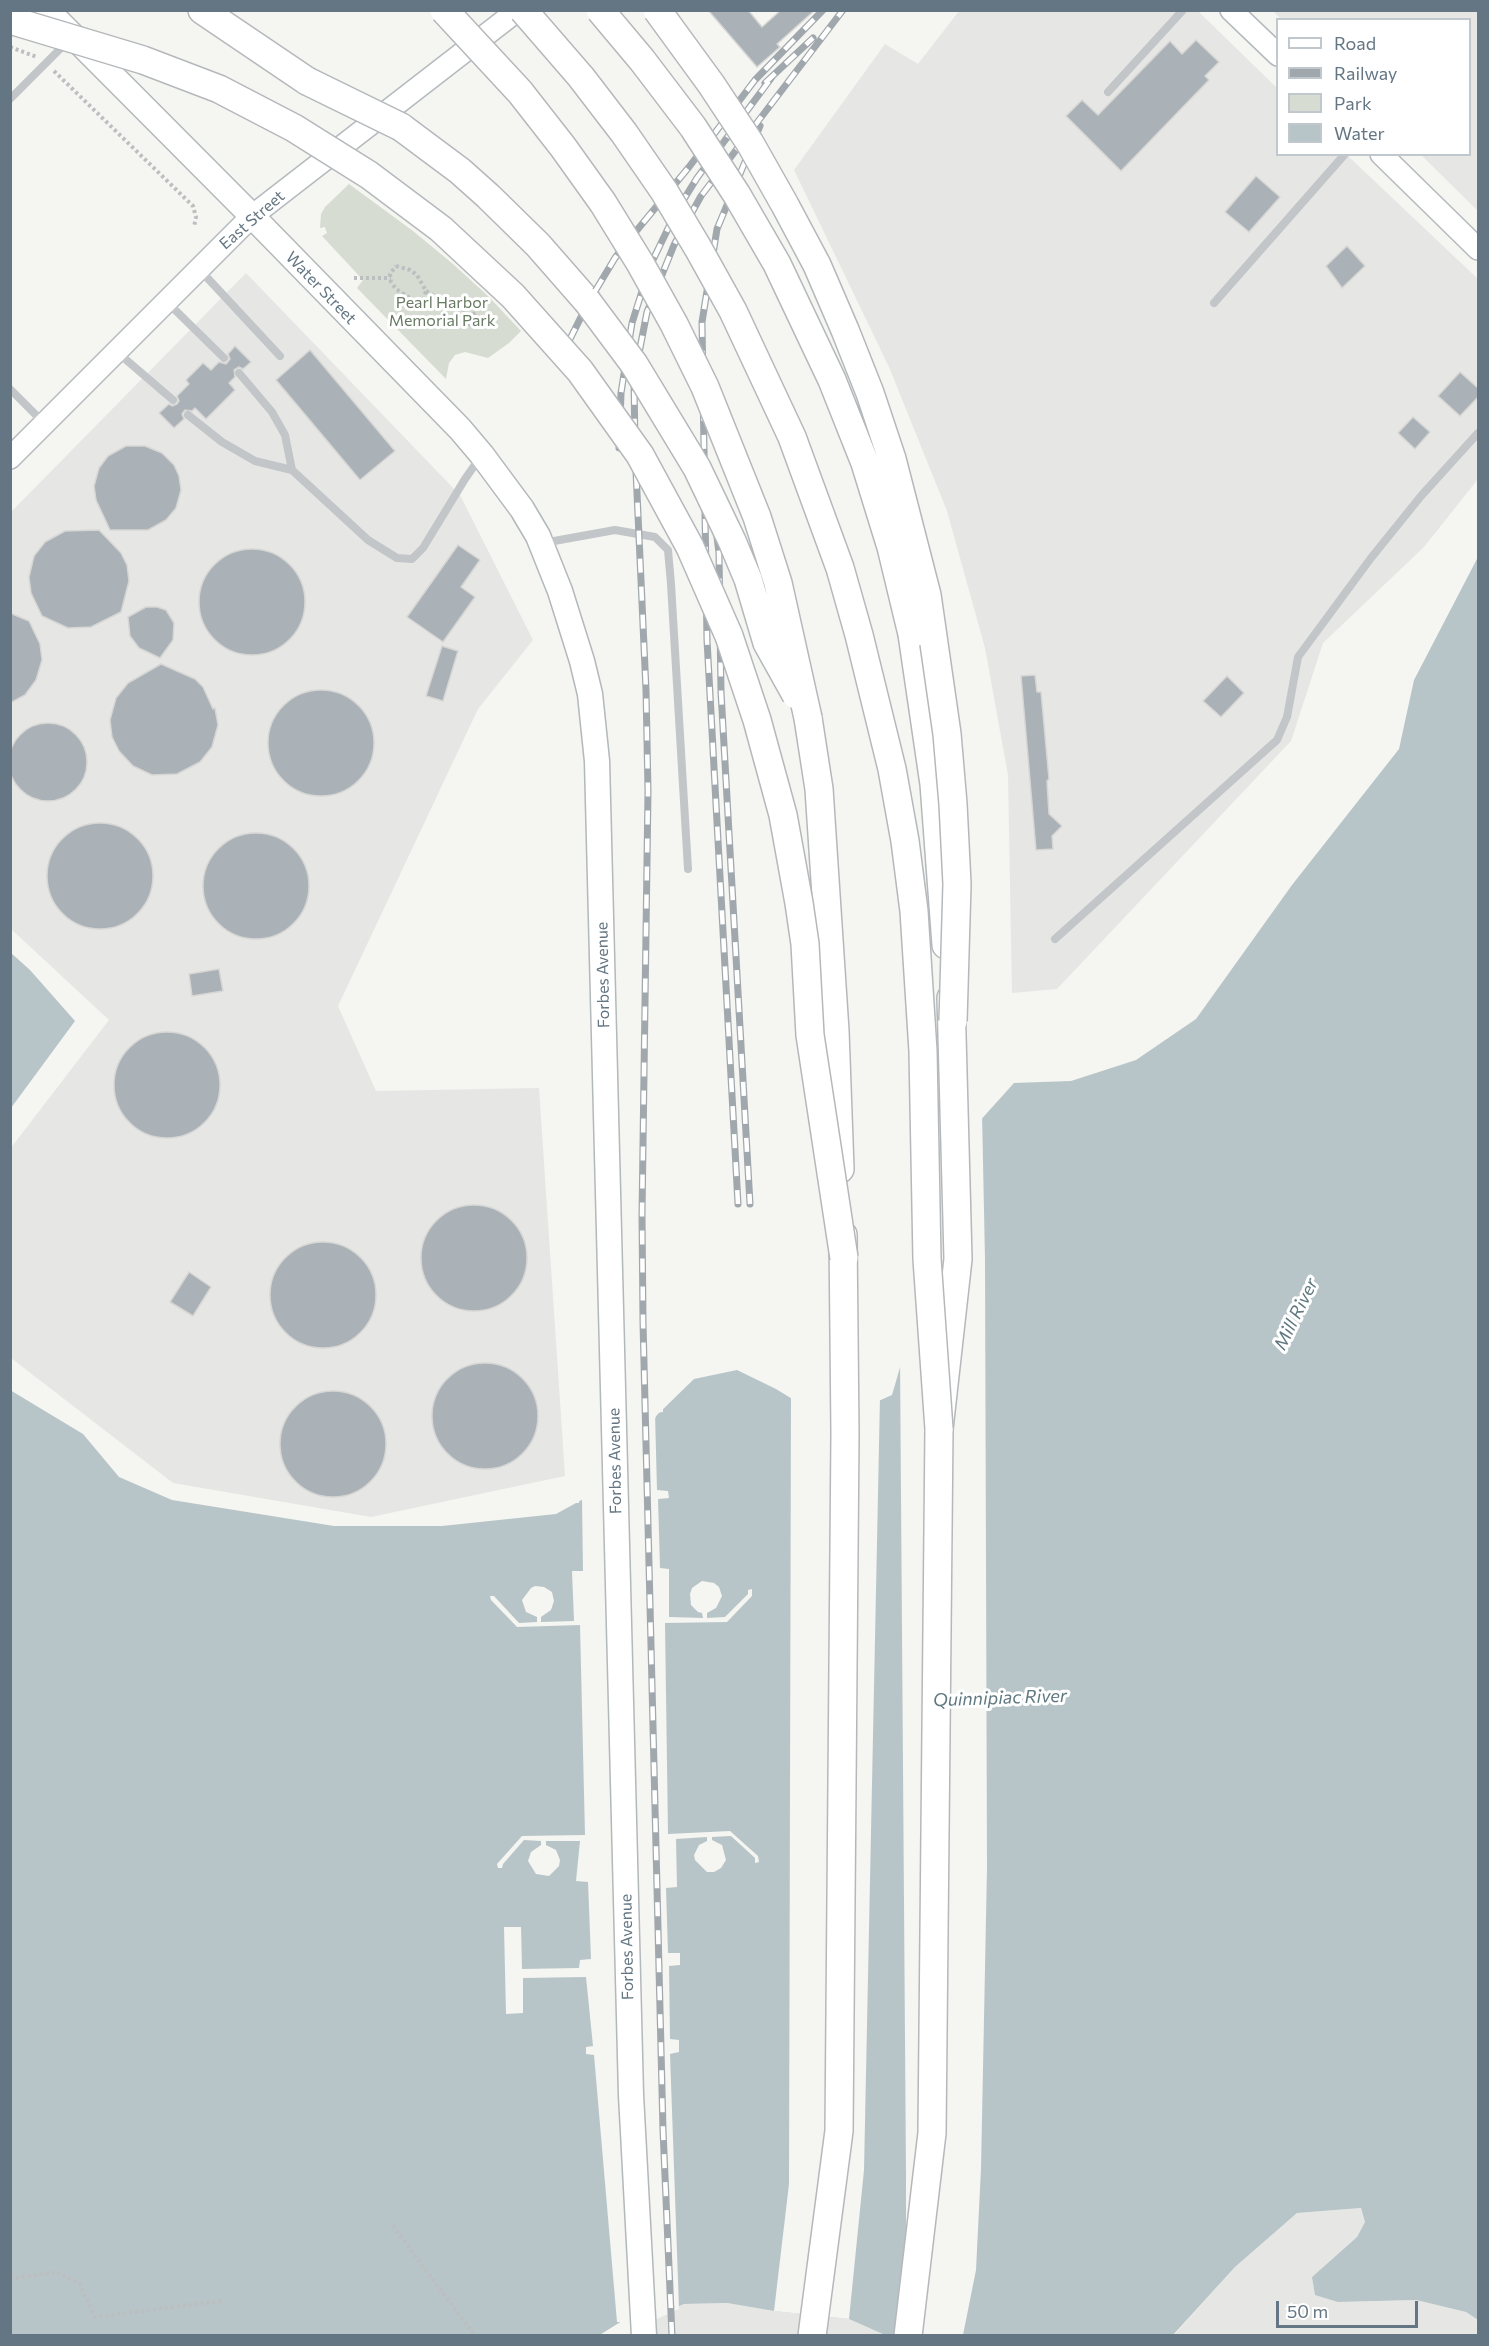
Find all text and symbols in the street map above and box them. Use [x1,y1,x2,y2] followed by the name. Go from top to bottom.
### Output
[1276,18,1471,156] legend
[1334,32,1376,54] text: Road
[1334,62,1397,84] text: Railway
[1334,92,1372,114] text: Park
[1334,122,1385,144] text: Water
[216,187,288,253] street label: East Street
[282,248,360,328] street label: Water Street
[389,293,495,331] park label: Pearl Harbor Memorial Park
[592,922,614,1028] street label: Forbes Avenue
[1269,1275,1323,1353] water label: Mill River
[604,1408,626,1514] street label: Forbes Avenue
[933,1685,1067,1711] water label: Quinnipiac River
[616,1894,638,2000] street label: Forbes Avenue
[1279,2289,1422,2327] scale bar
[1287,2300,1328,2322] text: 50 m

